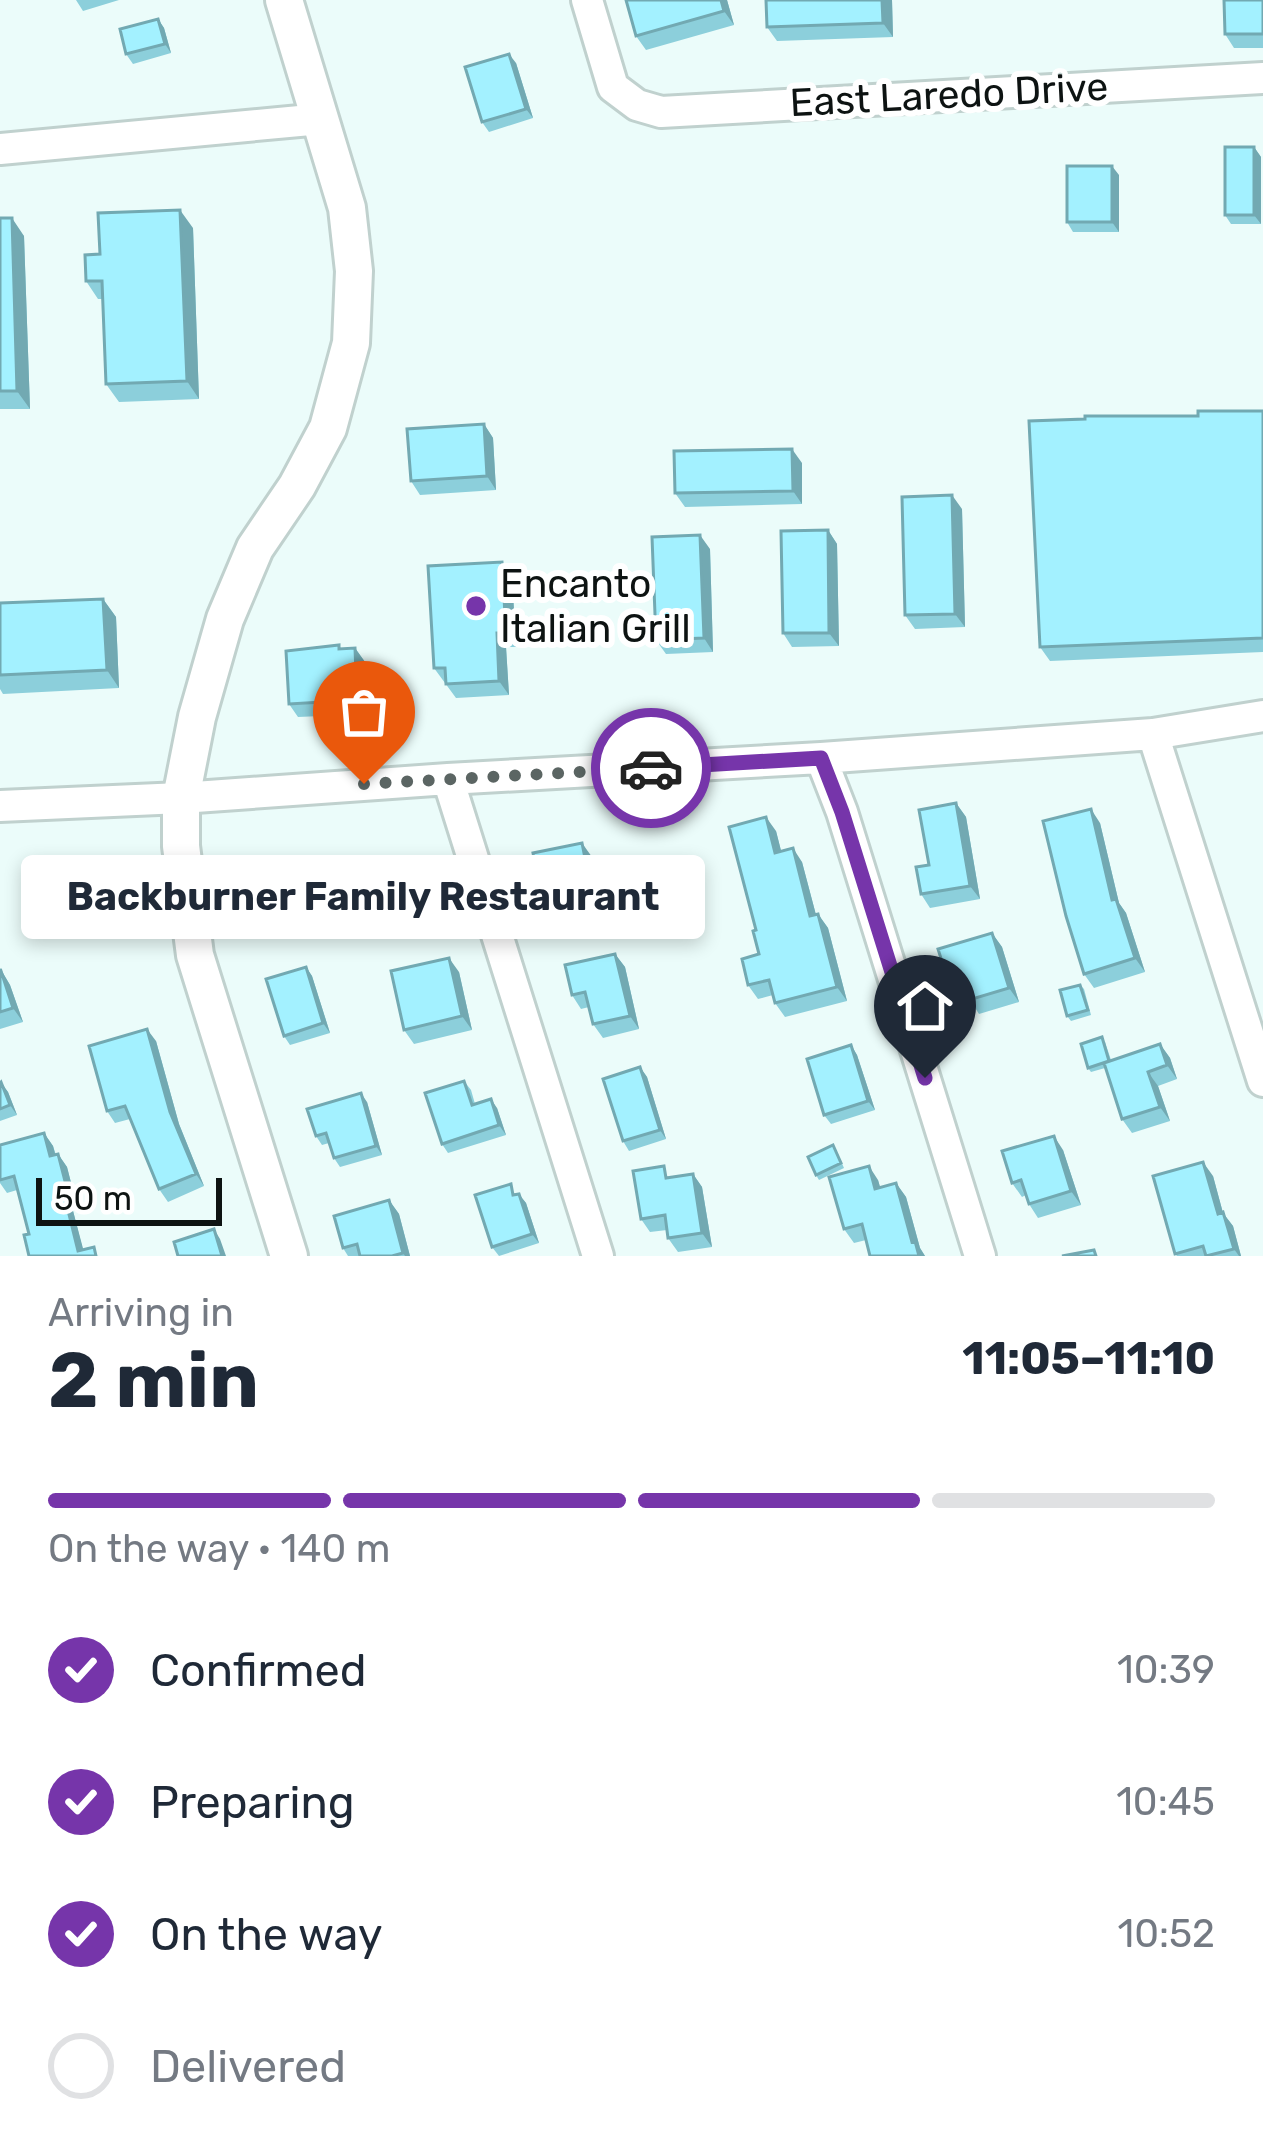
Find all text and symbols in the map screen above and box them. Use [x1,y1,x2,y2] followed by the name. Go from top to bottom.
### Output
[789,64,1109,126] street label: East Laredo Drive
[500,561,691,652] place label: Encanto Italian Grill
[463,593,489,619] marker: Encanto Italian Grill
[313,661,415,784] pin
[331,679,397,745] icon: bag
[591,708,711,828] courier
[618,735,684,801] icon: car
[22,856,706,940] callout: Backburner Family Restaurant
[66,874,660,920] text: Backburner Family Restaurant
[874,955,976,1078] pin
[892,973,958,1039] icon: home
[36,1172,222,1225] scale bar
[54,1179,132,1218] text: 50 m
[48,1290,234,1336] text: Arriving in
[962,1332,1215,1385] text: 11:05–11:10
[48,1334,259,1427] text: 2 min
[48,1526,390,1572] text: On the way · 140 m
[48,1637,114,1703] icon: check
[150,1644,367,1697] text: Confirmed
[1117,1647,1215,1693] text: 10:39
[48,1769,114,1835] icon: check
[150,1776,355,1829] text: Preparing
[1116,1779,1215,1825] text: 10:45
[48,1901,114,1967] icon: check
[150,1908,383,1961] text: On the way
[1117,1911,1215,1957] text: 10:52
[150,2040,346,2093] text: Delivered

